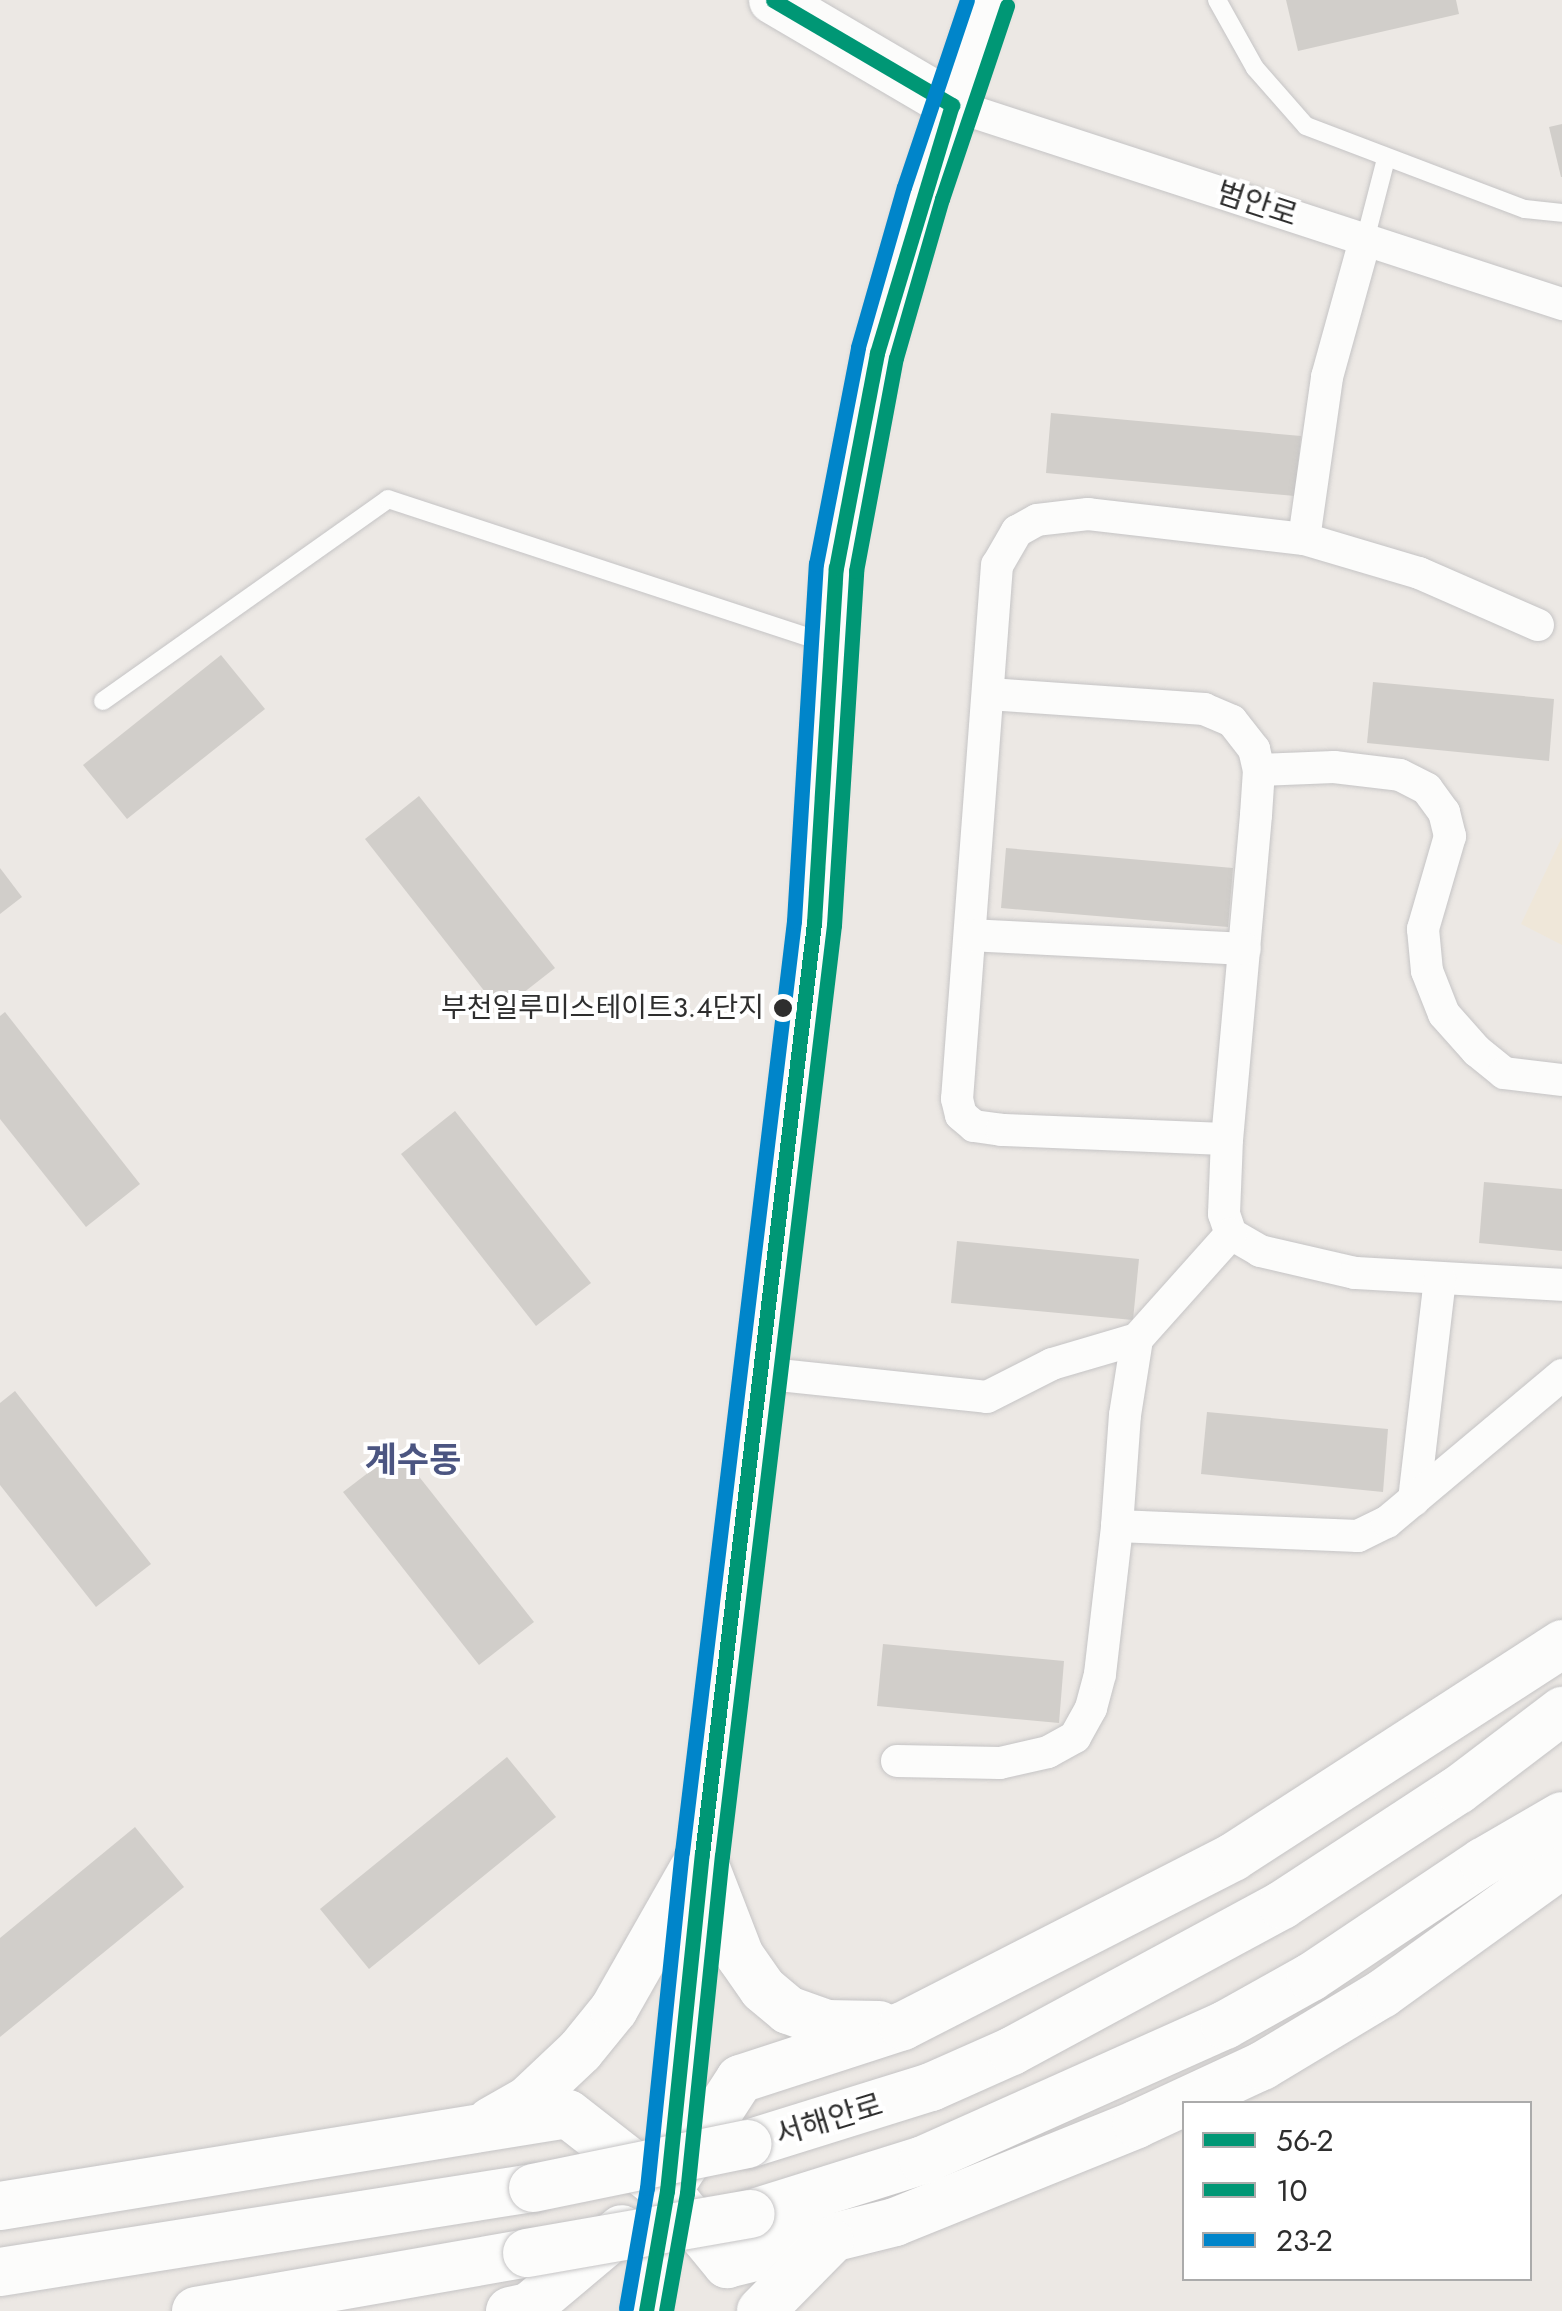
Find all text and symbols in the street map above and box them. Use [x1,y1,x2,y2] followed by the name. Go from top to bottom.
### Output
[1212,174,1302,234] street label: 범안로
[441,991,764,1025] place label: 부천일루미스테이트3.4단지
[773,998,793,1018] marker: 부천일루미스테이트3.4단지
[365,1439,461,1481] district label: 계수동
[771,2087,887,2153] street label: 서해안로
[1182,2101,1532,2281] legend
[1276,2119,1334,2162] text: 56-2
[1276,2169,1308,2212] text: 10
[1276,2219,1333,2262] text: 23-2

